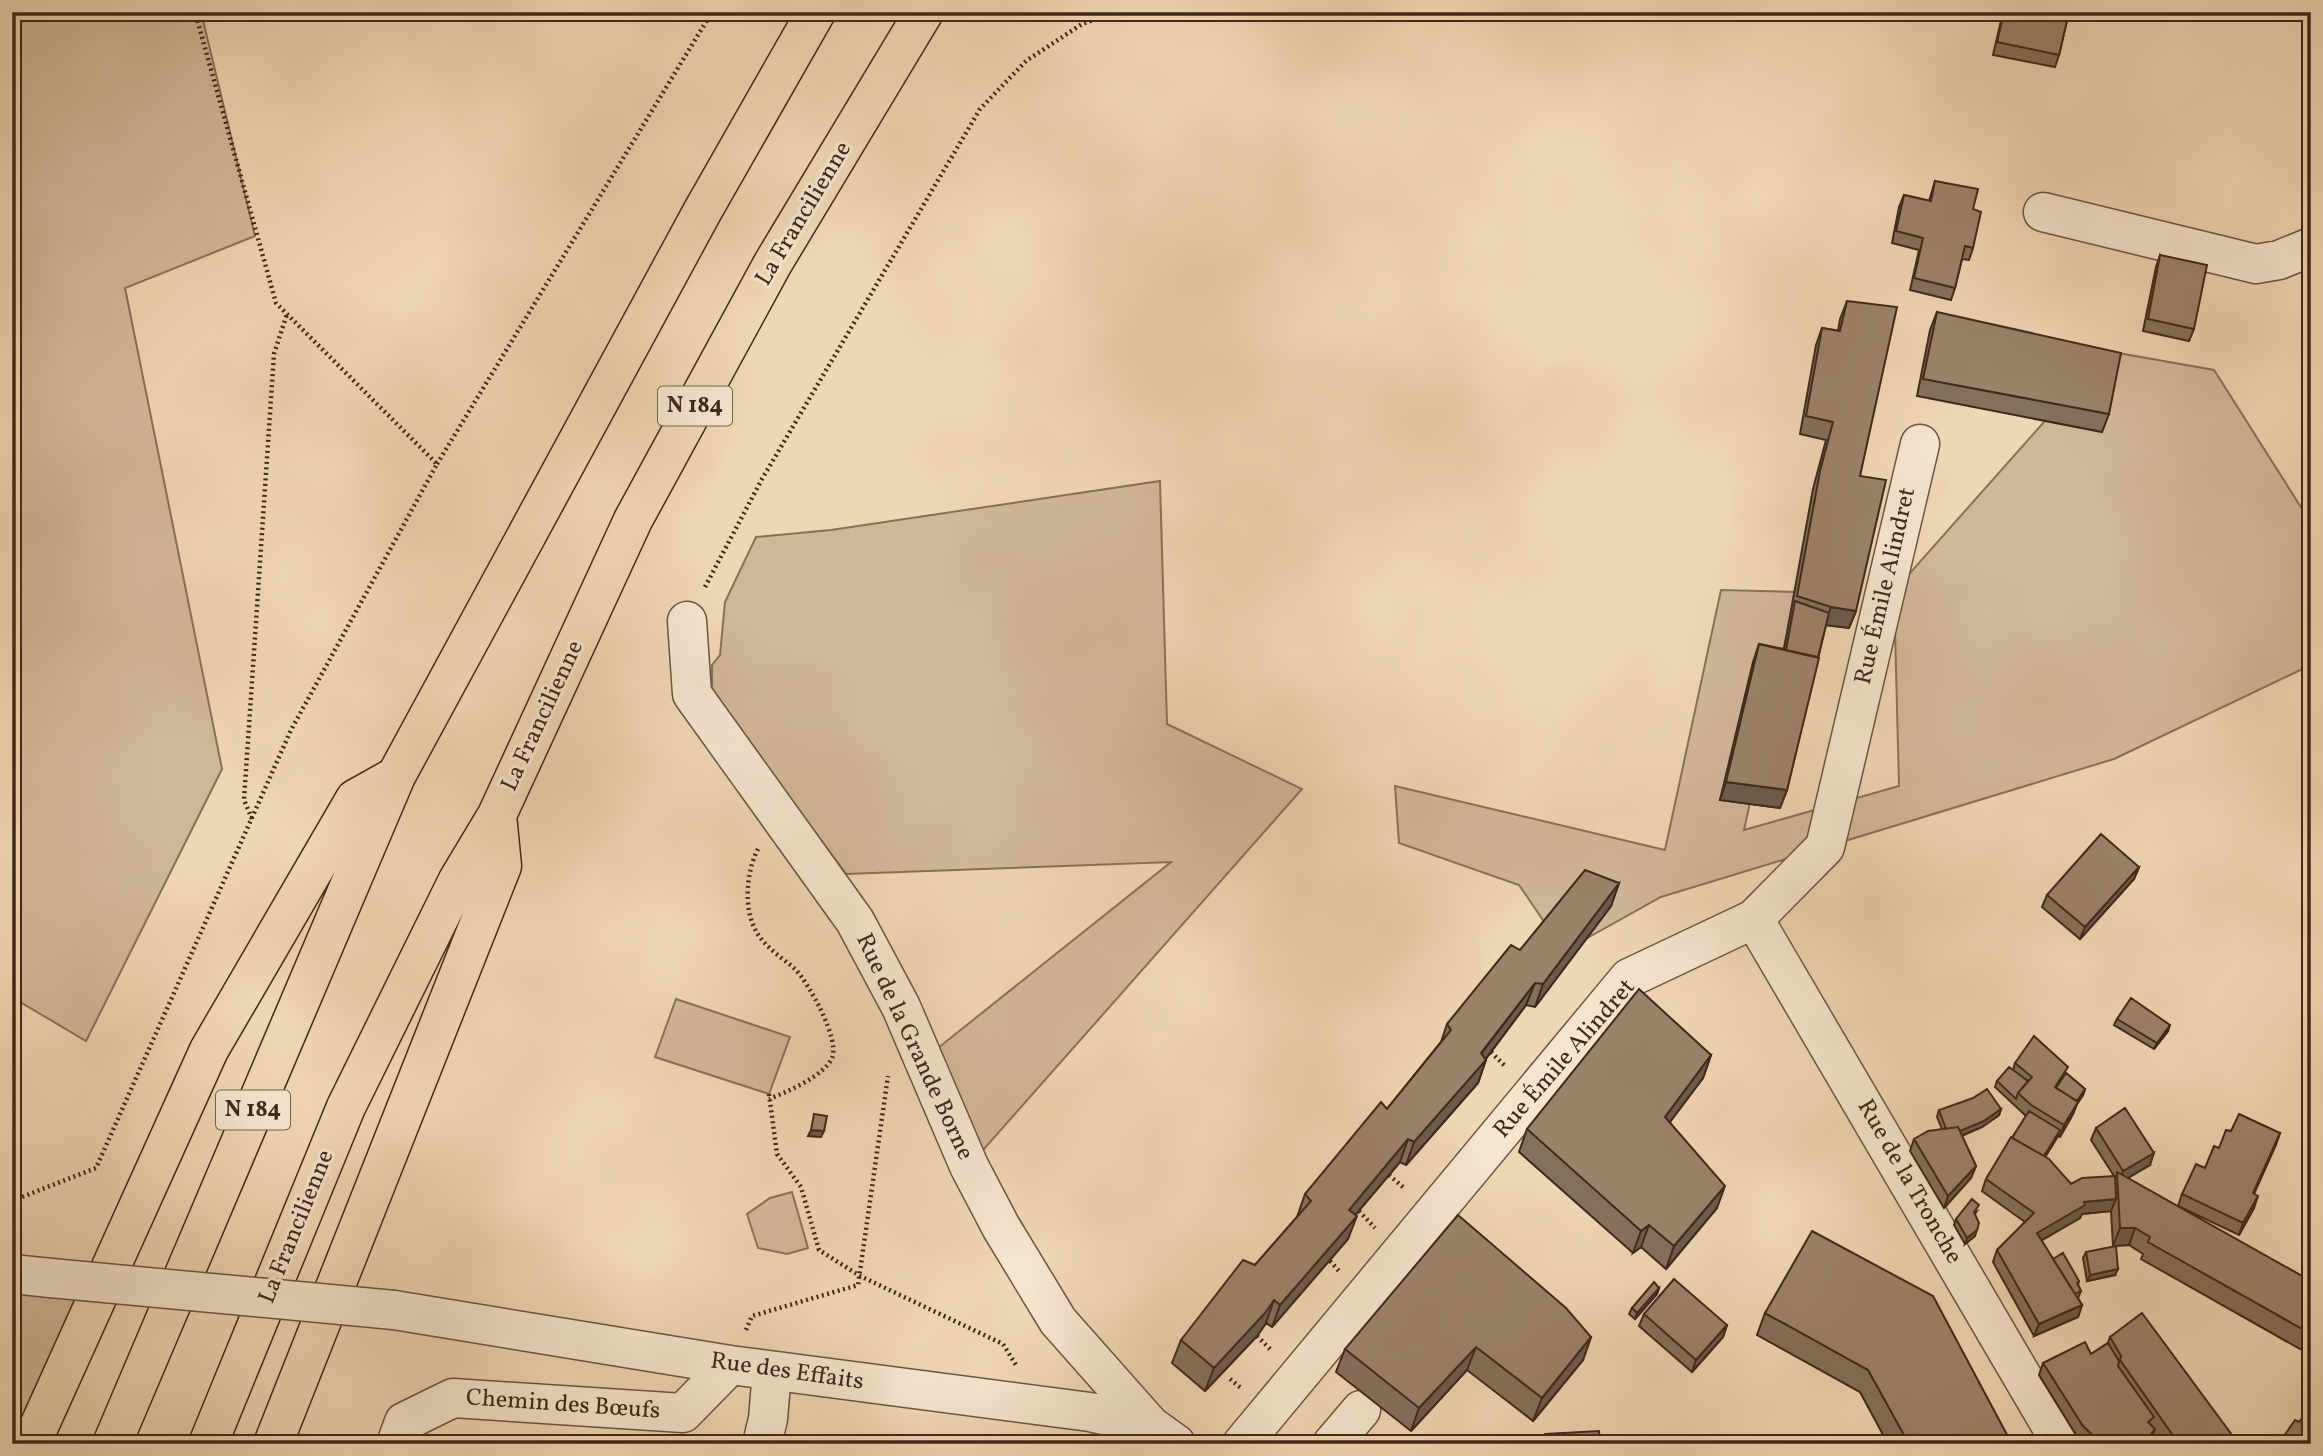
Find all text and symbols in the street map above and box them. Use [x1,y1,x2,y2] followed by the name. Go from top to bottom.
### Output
[747,135,861,293] street label: La Francilienne
[658,386,732,426] road number: N 184
[1847,484,1925,688] street label: Rue Émile Alindret
[493,635,593,797] street label: La Francilienne
[846,928,982,1166] street label: Rue de la Grande Borne
[1486,972,1644,1146] street label: Rue Émile Alindret
[216,1091,290,1130] road number: N 184
[1848,1093,1970,1271] street label: Rue de la Tronche
[251,1145,343,1309] street label: La Francilienne
[708,1344,866,1400] street label: Rue des Effaits
[465,1381,661,1429] street label: Chemin des Bœufs

